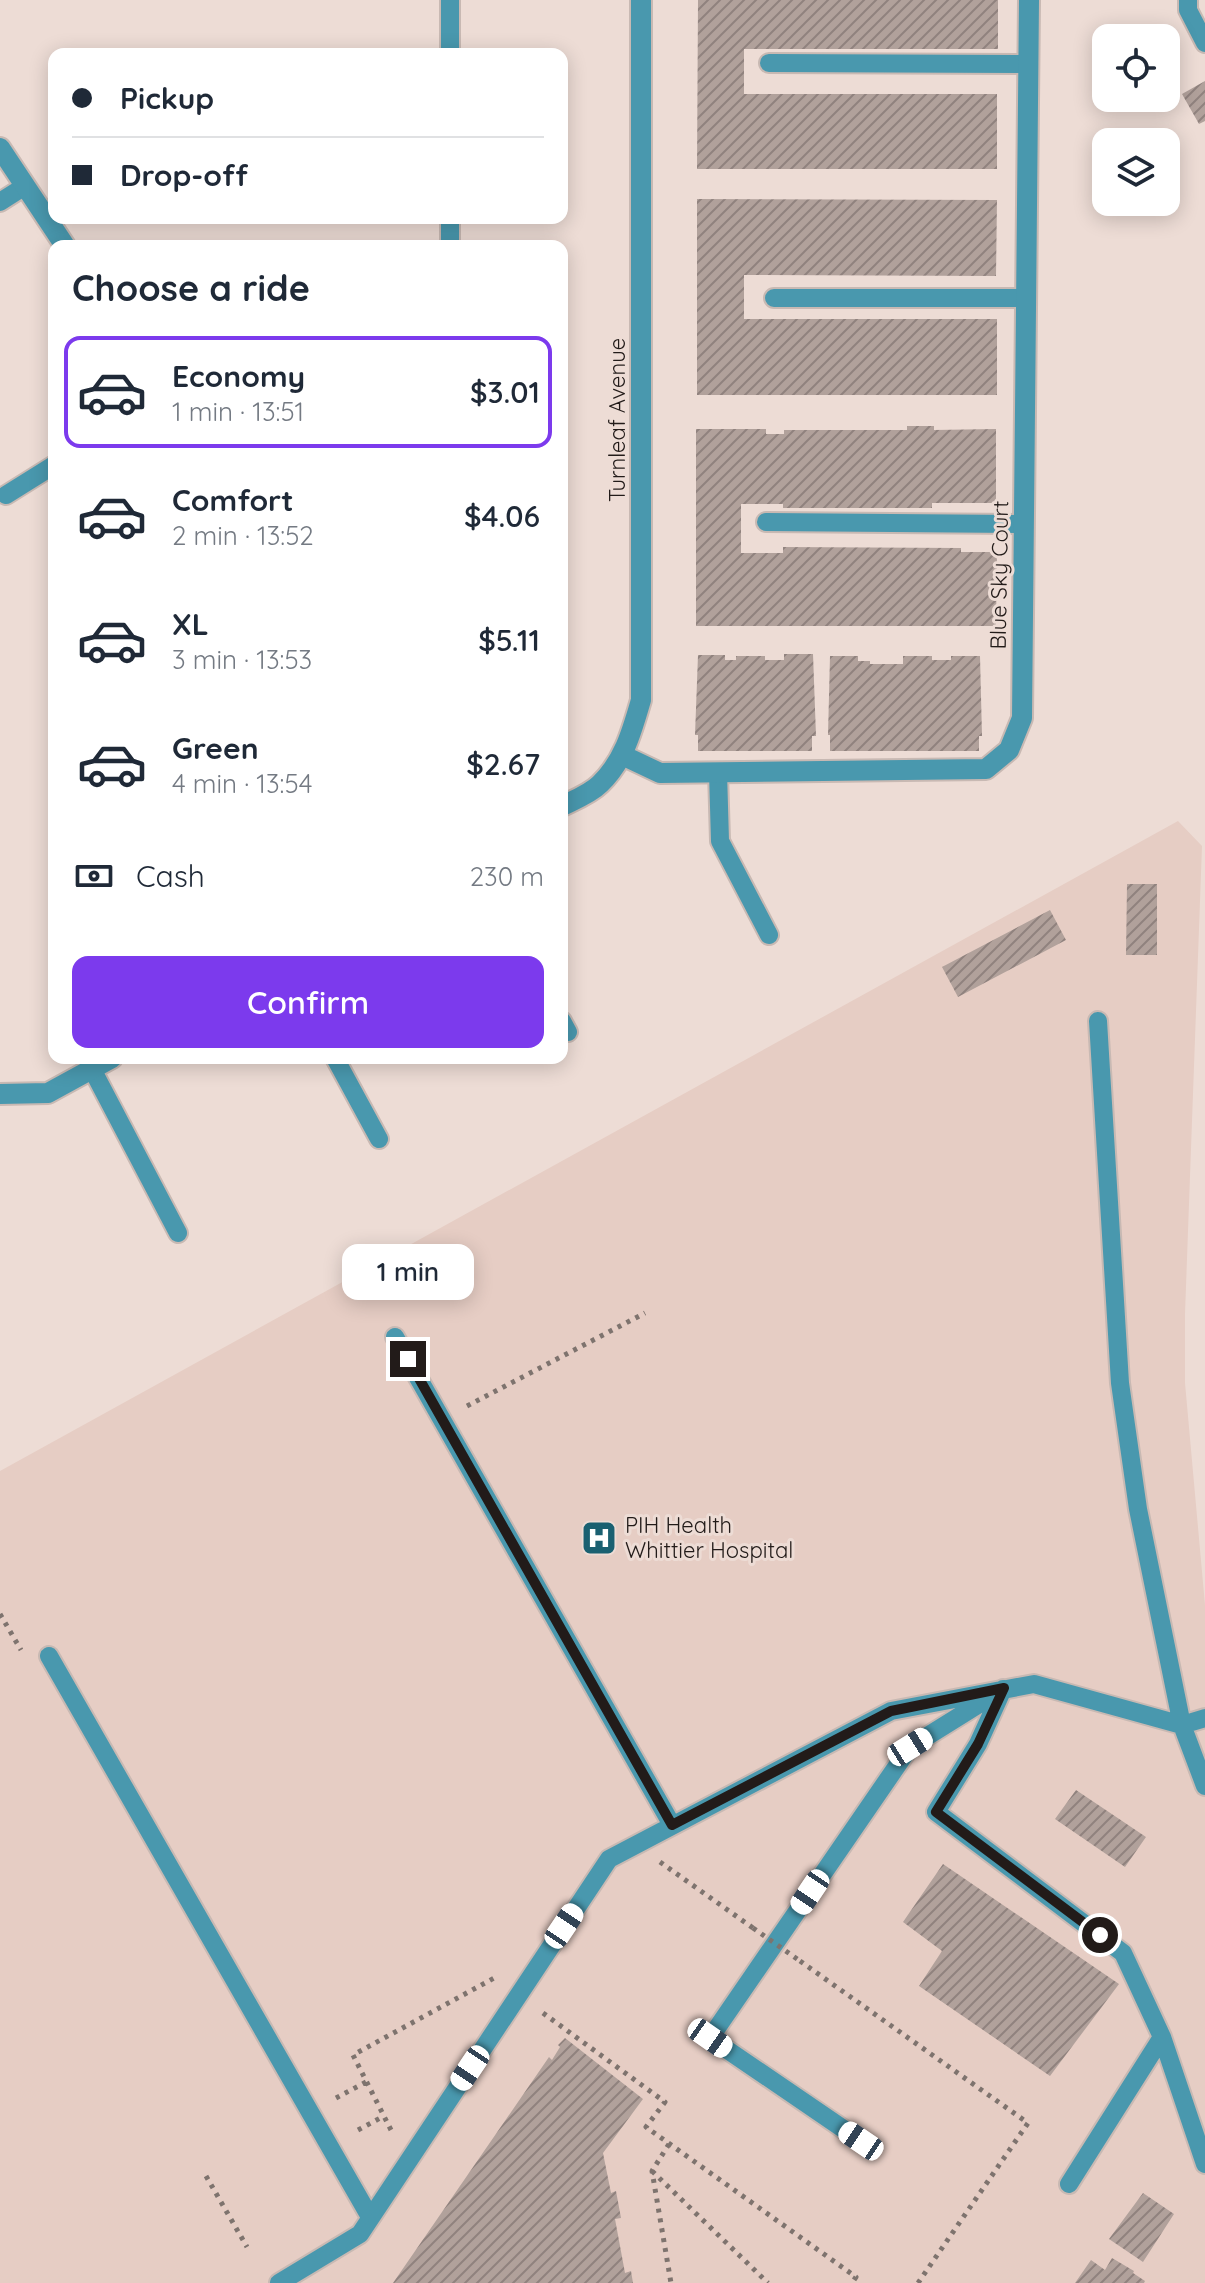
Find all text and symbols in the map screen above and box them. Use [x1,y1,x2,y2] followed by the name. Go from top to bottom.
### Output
[1092,24,1180,216] map controls
[1092,24,1180,112] button: locate
[120,79,214,117] text: Pickup
[1092,128,1180,216] button: layers
[120,156,248,194] text: Drop-off
[72,265,310,310] text: Choose a ride
[603,338,631,502] street label: Turnleaf Avenue
[76,356,148,428] icon: car
[172,357,305,395] text: Economy
[470,373,540,411] text: $3.01
[172,395,304,428] text: 1 min · 13:51
[76,480,148,552] icon: car
[172,481,293,519] text: Comfort
[464,497,540,535] text: $4.06
[984,500,1014,650] street label: Blue Sky Court
[172,519,314,552] text: 2 min · 13:52
[76,604,148,676] icon: car
[172,605,209,643] text: XL
[478,621,540,659] text: $5.11
[172,643,312,676] text: 3 min · 13:53
[76,728,148,800] icon: car
[172,729,259,767] text: Green
[466,745,540,783] text: $2.67
[172,767,312,800] text: 4 min · 13:54
[72,854,116,898] icon: cash
[136,857,205,895] text: Cash
[470,860,544,893] text: 230 m
[72,956,544,1048] button: Confirm
[342,1243,474,1299] callout: 1 min
[377,1255,439,1288] text: 1 min
[390,1341,426,1377] route end
[625,1511,793,1564] place label: PIH Health Whittier Hospital
[580,1519,618,1557] hospital icon: PIH Health Whittier Hospital
[883,1724,937,1770] car
[787,1865,833,1919] car
[541,1899,587,1953] car
[1082,1917,1118,1953] route start
[683,2014,737,2062] car
[447,2041,493,2095] car
[834,2118,888,2164] car

